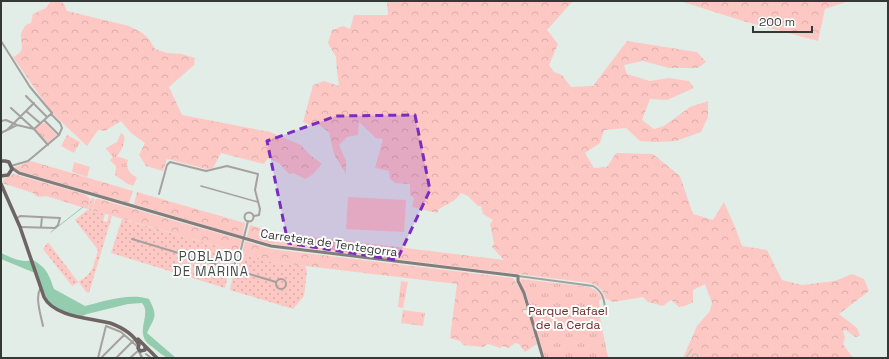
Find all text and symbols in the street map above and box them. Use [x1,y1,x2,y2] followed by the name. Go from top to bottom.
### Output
[753,8,812,34] scale bar
[759,14,795,30] text: 200 m
[260,225,399,261] street label: Carretera de Tentegorra
[173,248,249,280] district label: POBLADO DE MARINA
[528,303,608,333] park label: Parque Rafael de la Cerda

